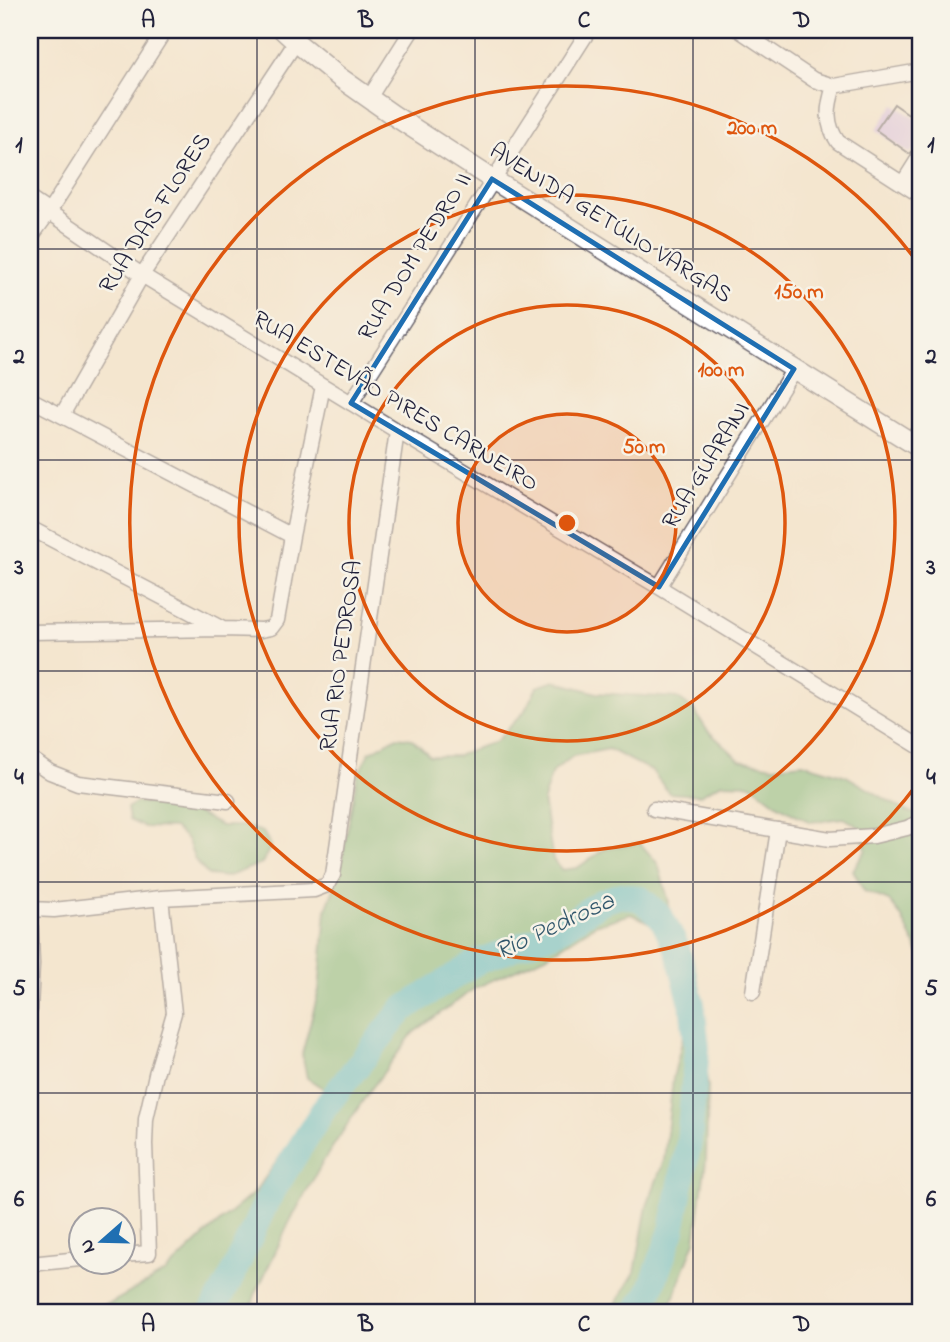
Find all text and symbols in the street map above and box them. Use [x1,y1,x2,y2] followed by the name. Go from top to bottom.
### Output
[141,5,155,38] text: A
[357,5,374,38] text: B
[578,5,591,38] text: C
[793,5,810,38] text: D
[726,114,777,144] text: 200 m
[91,127,221,301] street label: RUA DAS FLORES
[15,130,23,163] text: 1
[927,130,935,163] text: 1
[482,135,738,313] street label: AVENIDA GETÚLIO VARGAS
[350,166,482,348] street label: RUA DOM PEDRO II
[774,278,824,308] text: 150 m
[245,302,545,502] street label: RUA ESTEVÃO PIRES CARNEIRO
[12,341,25,374] text: 2
[924,341,937,374] text: 2
[698,356,744,386] text: 100 m
[654,396,760,536] street label: RUA GUARANI
[623,433,665,463] text: 50 m
[555,511,579,535] centre of rings
[13,552,24,585] text: 3
[925,552,936,585] text: 3
[311,558,373,754] street label: RUA RIO PEDROSA
[14,762,24,795] text: 4
[926,762,936,795] text: 4
[489,882,622,971] water label: Rio Pedrosa
[12,973,26,1006] text: 5
[924,973,938,1006] text: 5
[14,1184,25,1217] text: 6
[926,1184,937,1217] text: 6
[66,1206,136,1276] north arrow
[73,1235,103,1257] text: N
[141,1309,155,1342] text: A
[357,1309,374,1342] text: B
[578,1309,591,1342] text: C
[793,1309,810,1342] text: D

